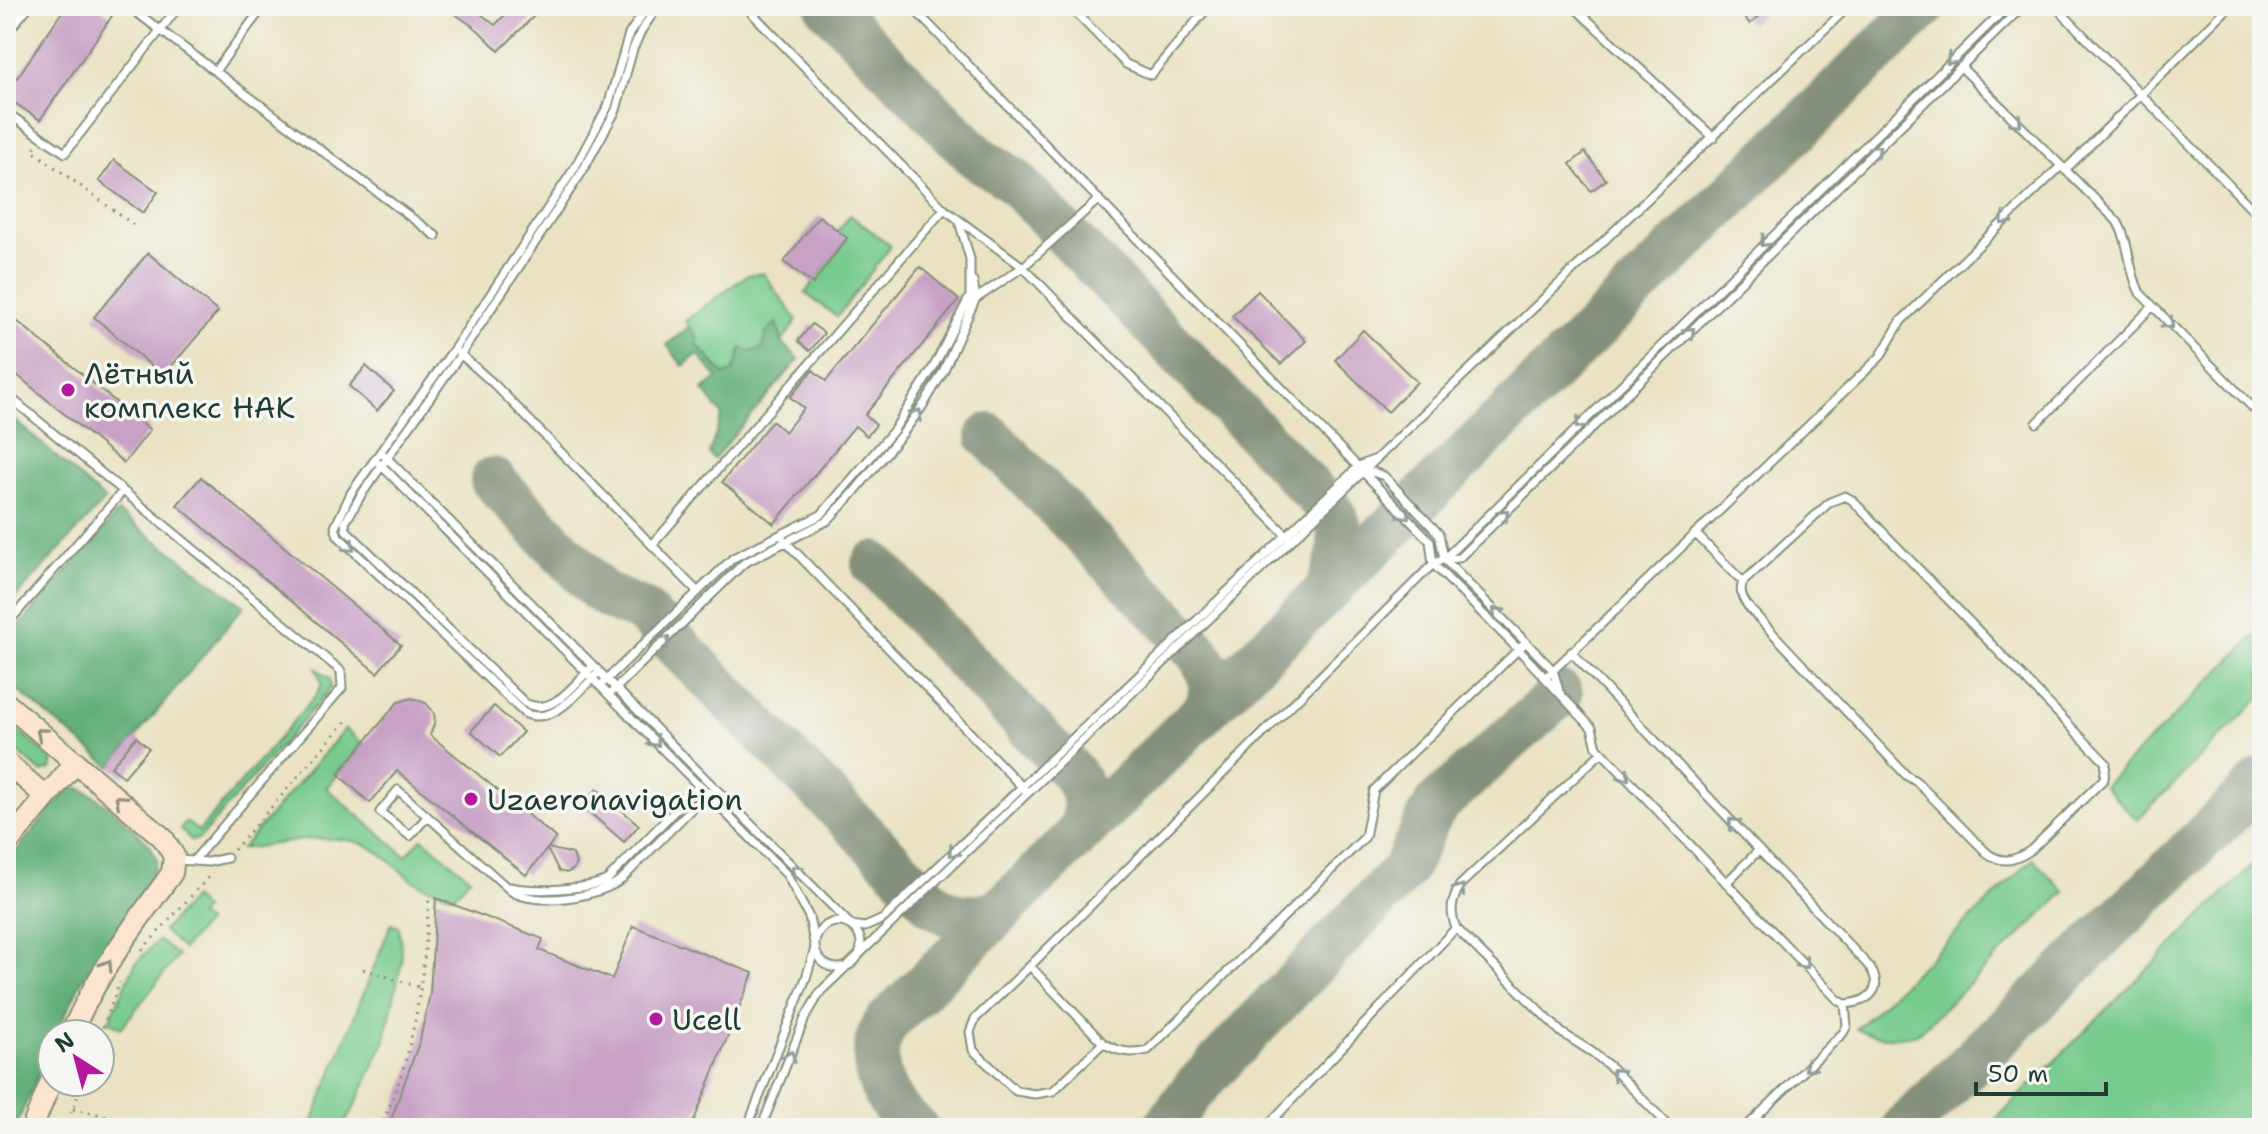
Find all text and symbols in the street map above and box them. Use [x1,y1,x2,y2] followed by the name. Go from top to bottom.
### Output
[1946,51,1960,65] one-way arrow
[2008,113,2022,127] one-way arrow
[1867,145,1881,160] one-way arrow
[2000,211,2014,225] one-way arrow
[1760,233,1774,247] one-way arrow
[2160,315,2175,329] one-way arrow
[1681,327,1695,341] one-way arrow
[84,353,295,428] place label: Лётный комплекс НАК
[59,381,77,399] marker: Лётный комплекс НАК
[907,408,922,423] one-way arrow
[1575,415,1589,429] one-way arrow
[1396,506,1411,520] one-way arrow
[1495,509,1509,523] one-way arrow
[341,538,355,553] one-way arrow
[1492,607,1506,621] one-way arrow
[656,635,670,650] one-way arrow
[36,728,50,743] one-way arrow
[646,733,660,747] one-way arrow
[1616,767,1630,781] one-way arrow
[487,779,743,820] place label: Uzaeronavigation
[462,790,480,808] marker: Uzaeronavigation
[114,795,129,810] one-way arrow
[1728,818,1742,832] one-way arrow
[948,843,962,858] one-way arrow
[791,865,805,879] one-way arrow
[1450,883,1465,897] one-way arrow
[1795,955,1810,969] one-way arrow
[97,959,112,974] one-way arrow
[672,999,741,1040] place label: Ucell
[647,1010,665,1028] marker: Ucell
[36,1018,116,1098] north arrow
[49,1025,80,1059] text: N
[1976,1046,2106,1096] scale bar
[780,1050,797,1064] one-way arrow
[1803,1058,1818,1072] one-way arrow
[1988,1058,2048,1090] text: 50 m
[1611,1068,1625,1082] one-way arrow

